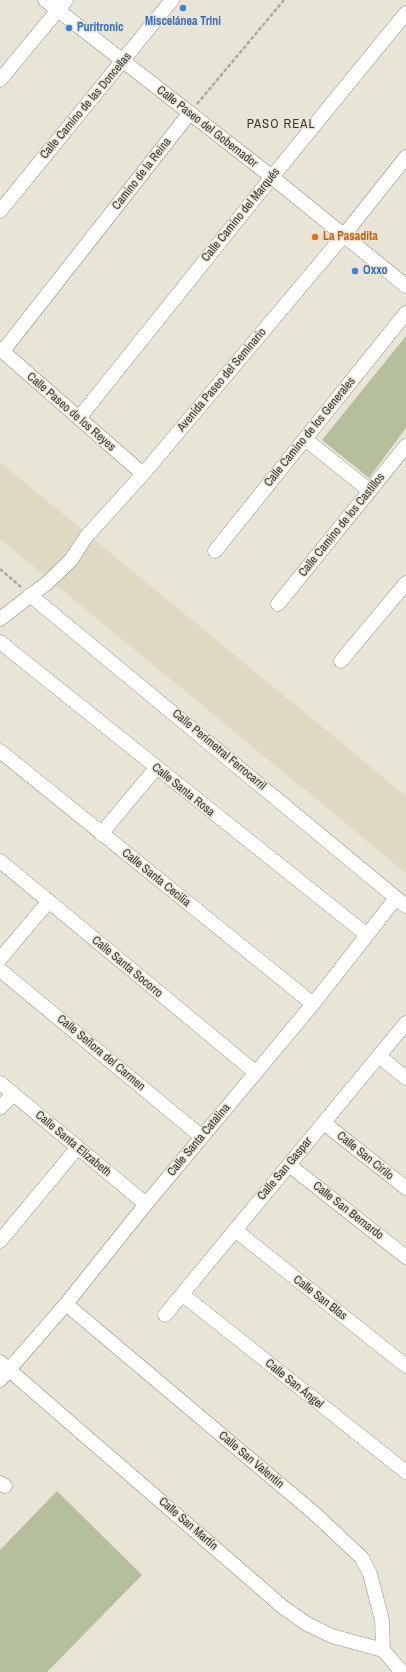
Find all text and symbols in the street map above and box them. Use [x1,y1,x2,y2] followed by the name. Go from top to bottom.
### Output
[178,3,188,13] marker: Miscelánea Trini
[145,15,221,29] place label: Miscelánea Trini
[77,21,123,35] place label: Puritronic
[64,23,74,33] marker: Puritronic
[37,50,135,162] street label: Calle Camino de las Doncellas
[154,83,260,171] street label: Calle Paseo del Gobernador
[247,117,315,133] district label: PASO REAL
[109,135,175,213] street label: Camino de la Reina
[199,165,283,265] street label: Calle Camino del Marqués
[323,230,378,244] place label: La Pasadita
[310,232,320,242] marker: La Pasadita
[363,264,388,278] place label: Oxxo
[350,266,360,276] marker: Oxxo
[175,325,269,435] street label: Avenida Paseo del Seminario
[24,370,118,454] street label: Calle Paseo de los Reyes
[261,374,359,490] street label: Calle Camino de los Generales
[296,470,388,580] street label: Calle Camino de los Castillos
[169,707,269,793] street label: Calle Perimetral Ferrocarril
[149,760,217,820] street label: Calle Santa Rosa
[119,846,193,910] street label: Calle Santa Cecilia
[89,933,165,1001] street label: Calle Santa Socorro
[54,1012,148,1094] street label: Calle Señora del Carmen
[164,1101,234,1179] street label: Calle Santa Catalina
[32,1108,114,1180] street label: Calle Santa Elizabeth
[334,1129,396,1183] street label: Calle San Cirilo
[255,1135,315,1203] street label: Calle San Gaspar
[310,1179,386,1243] street label: Calle San Bernardo
[290,1272,350,1324] street label: Calle San Blas
[262,1356,326,1412] street label: Calle San Ángel
[215,1429,287,1491] street label: Calle San Valentín
[156,1495,220,1553] street label: Calle San Martín

